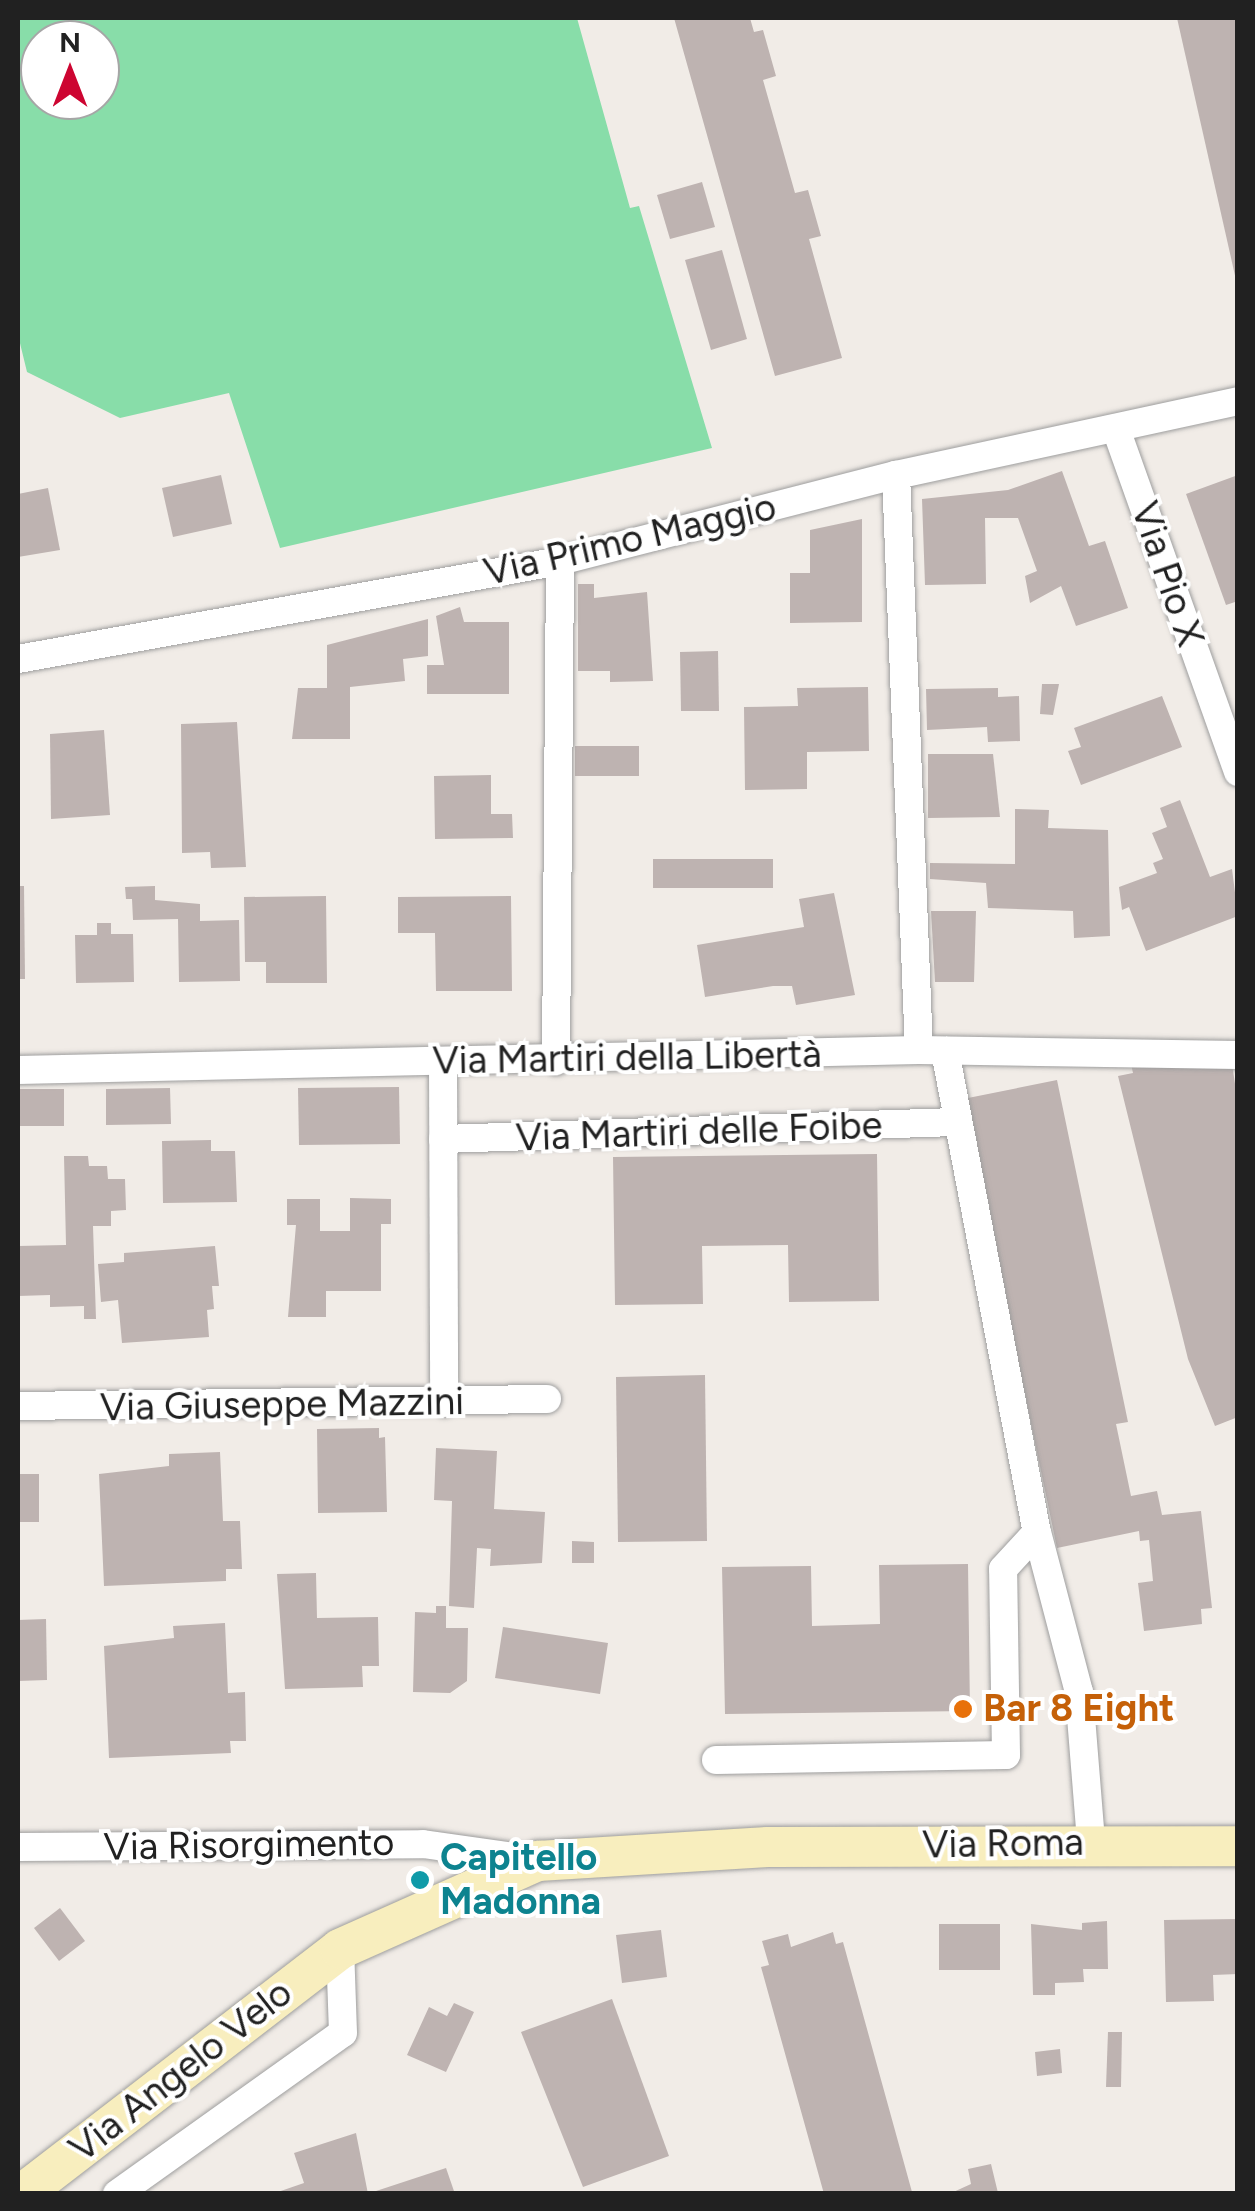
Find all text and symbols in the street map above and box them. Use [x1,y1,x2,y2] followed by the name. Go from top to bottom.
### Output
[20,20,120,120] north arrow
[59,25,81,59] text: N
[480,484,780,596] street label: Via Primo Maggio
[1121,496,1213,652] street label: Via Pio X
[432,1032,822,1084] street label: Via Martiri della Libertà
[515,1103,883,1161] street label: Via Martiri delle Foibe
[100,1379,464,1431] street label: Via Giuseppe Mazzini
[983,1686,1174,1732] place label: Bar 8 Eight
[952,1698,974,1720] marker: Bar 8 Eight
[103,1820,395,1870] street label: Via Risorgimento
[922,1820,1084,1868] street label: Via Roma
[440,1835,601,1925] place label: Capitello Madonna
[409,1869,431,1891] marker: Capitello Madonna
[61,1970,301,2172] street label: Via Angelo Velo

